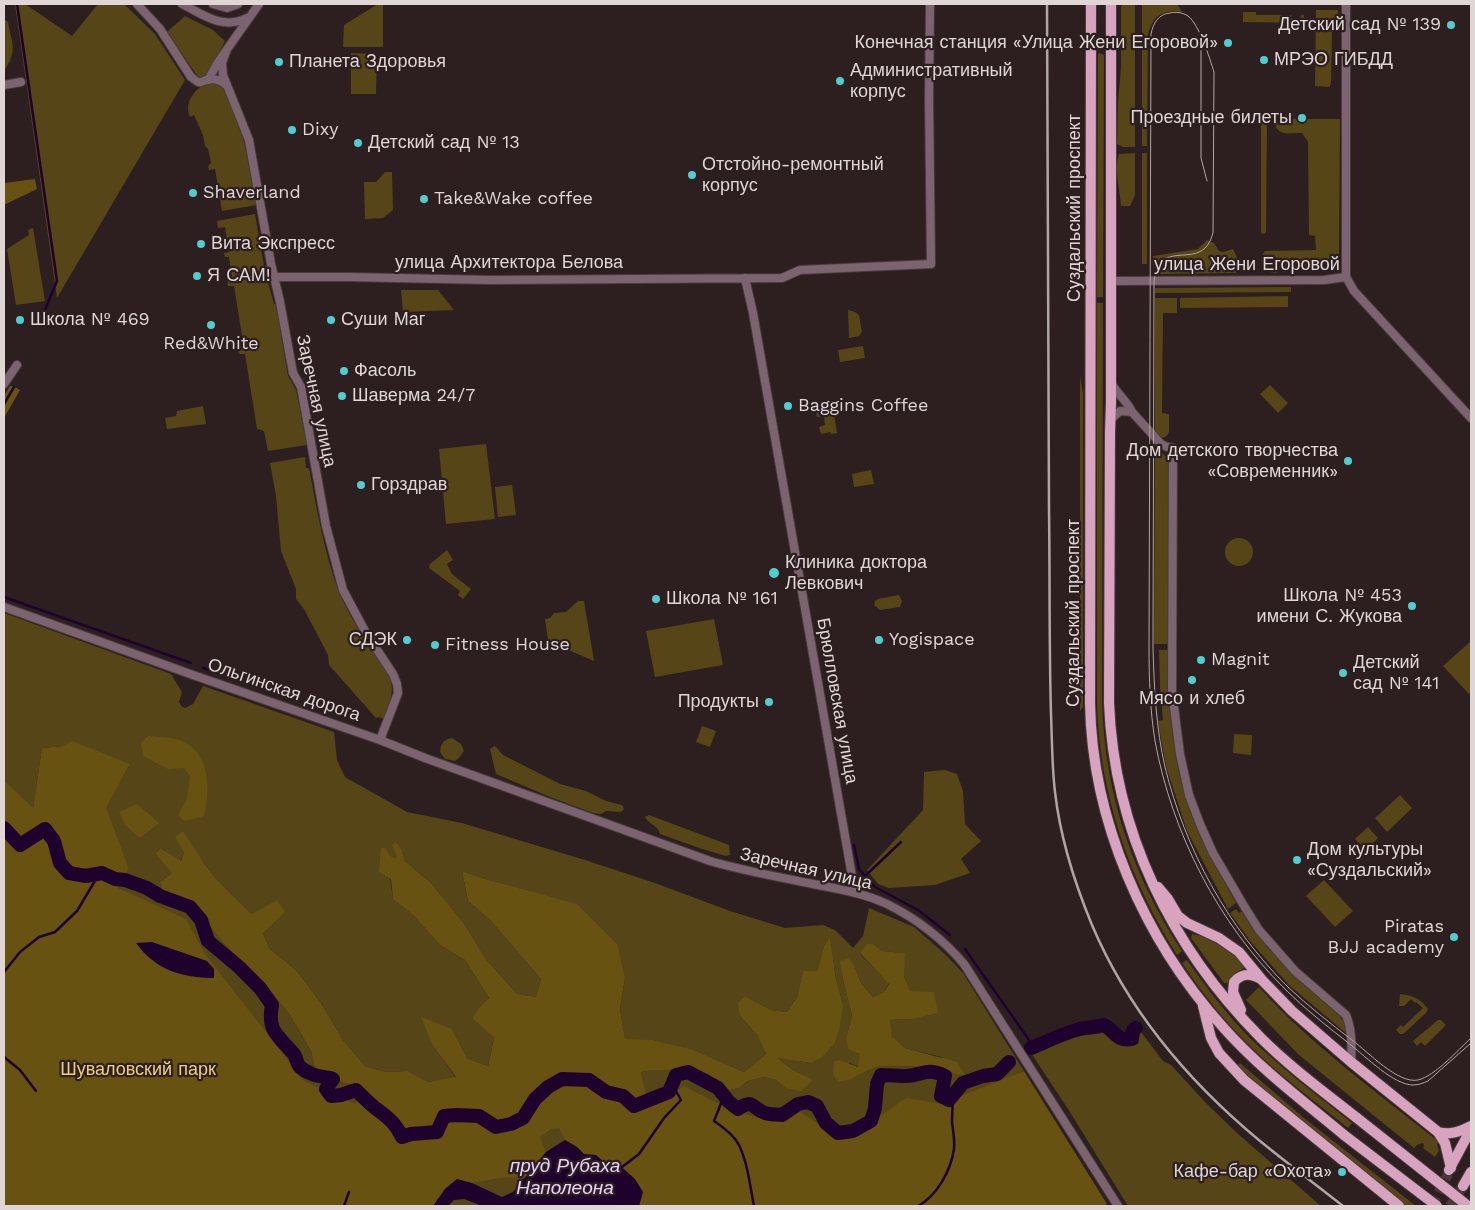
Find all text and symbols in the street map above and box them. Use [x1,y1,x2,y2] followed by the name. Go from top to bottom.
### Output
[1278,14,1441,36] place label: Детский сад № 139
[1445,19,1457,31] marker: Детский сад № 139
[855,32,1218,54] place label: Конечная станция «Улица Жени Егоровой»
[1222,37,1234,49] marker: Конечная станция «Улица Жени Егоровой»
[1274,49,1393,71] place label: МРЭО ГИБДД
[289,51,446,73] place label: Планета Здоровья
[1258,54,1270,66] marker: МРЭО ГИБДД
[273,56,285,68] marker: Планета Здоровья
[850,60,1013,102] place label: Административный корпус
[834,75,846,87] marker: Административный корпус
[1131,107,1292,129] place label: Проездные билеты
[1296,112,1308,124] marker: Проездные билеты
[1064,114,1086,302] street label: Суздальский проспект
[302,119,339,141] place label: Dixy
[286,124,298,136] marker: Dixy
[368,132,520,154] place label: Детский сад № 13
[352,137,364,149] marker: Детский сад № 13
[702,154,884,196] place label: Отстойно-ремонтный корпус
[686,169,698,181] marker: Отстойно-ремонтный корпус
[203,182,301,204] place label: Shaverland
[187,187,199,199] marker: Shaverland
[434,188,593,210] place label: Take&Wake coffee
[418,193,430,205] marker: Take&Wake coffee
[211,233,335,255] place label: Вита Экспресс
[195,238,207,250] marker: Вита Экспресс
[395,252,623,274] street label: улица Архитектора Белова
[1154,254,1340,276] street label: улица Жени Егоровой
[207,265,271,287] place label: Я САМ!
[191,270,203,282] marker: Я САМ!
[30,309,150,331] place label: Школа № 469
[341,309,425,331] place label: Суши Маг
[14,314,26,326] marker: Школа № 469
[325,314,337,326] marker: Суши Маг
[205,319,217,331] marker: Red&White
[163,333,259,355] place label: Red&White
[291,333,341,469] street label: Заречная улица
[354,360,416,382] place label: Фасоль
[338,365,350,377] marker: Фасоль
[352,385,475,407] place label: Шаверма 24/7
[336,390,348,402] marker: Шаверма 24/7
[798,395,928,417] place label: Baggins Coffee
[782,400,794,412] marker: Baggins Coffee
[1126,440,1338,482] place label: Дом детского творчества «Современник»
[1342,455,1354,467] marker: Дом детского творчества «Современник»
[371,474,447,496] place label: Горздрав
[355,479,367,491] marker: Горздрав
[1063,519,1085,707] street label: Суздальский проспект
[785,552,927,594] place label: Клиника доктора Левкович
[767,566,781,580] marker: Клиника доктора Левкович
[1257,585,1402,628] place label: Школа № 453 имени С. Жукова
[666,588,778,610] place label: Школа № 161
[650,593,662,605] marker: Школа № 161
[1406,600,1418,612] marker: Школа № 453 имени С. Жукова
[812,616,862,786] street label: Брюлловская улица
[349,629,397,651] place label: СДЭК
[889,629,975,651] place label: Yogispace
[401,634,413,646] marker: СДЭК
[445,634,570,656] place label: Fitness House
[873,634,885,646] marker: Yogispace
[429,639,441,651] marker: Fitness House
[1211,649,1269,671] place label: Magnit
[1353,652,1439,694] place label: Детский сад № 141
[205,654,363,726] street label: Ольгинская дорога
[1195,654,1207,666] marker: Magnit
[1337,667,1349,679] marker: Детский сад № 141
[1186,674,1198,686] marker: Мясо и хлеб
[1139,688,1245,710] place label: Мясо и хлеб
[678,691,759,713] place label: Продукты
[763,696,775,708] marker: Продукты
[1307,839,1432,882] place label: Дом культуры «Суздальский»
[738,843,874,895] street label: Заречная улица
[1291,854,1303,866] marker: Дом культуры «Суздальский»
[1327,916,1444,959] place label: Piratas BJJ academy
[1448,931,1460,943] marker: Piratas BJJ academy
[60,1059,216,1081] park label: Шуваловский парк
[510,1155,620,1199] water label: пруд Рубаха Наполеона
[1173,1161,1332,1183] place label: Кафе-бар «Охота»
[1336,1166,1348,1178] marker: Кафе-бар «Охота»

